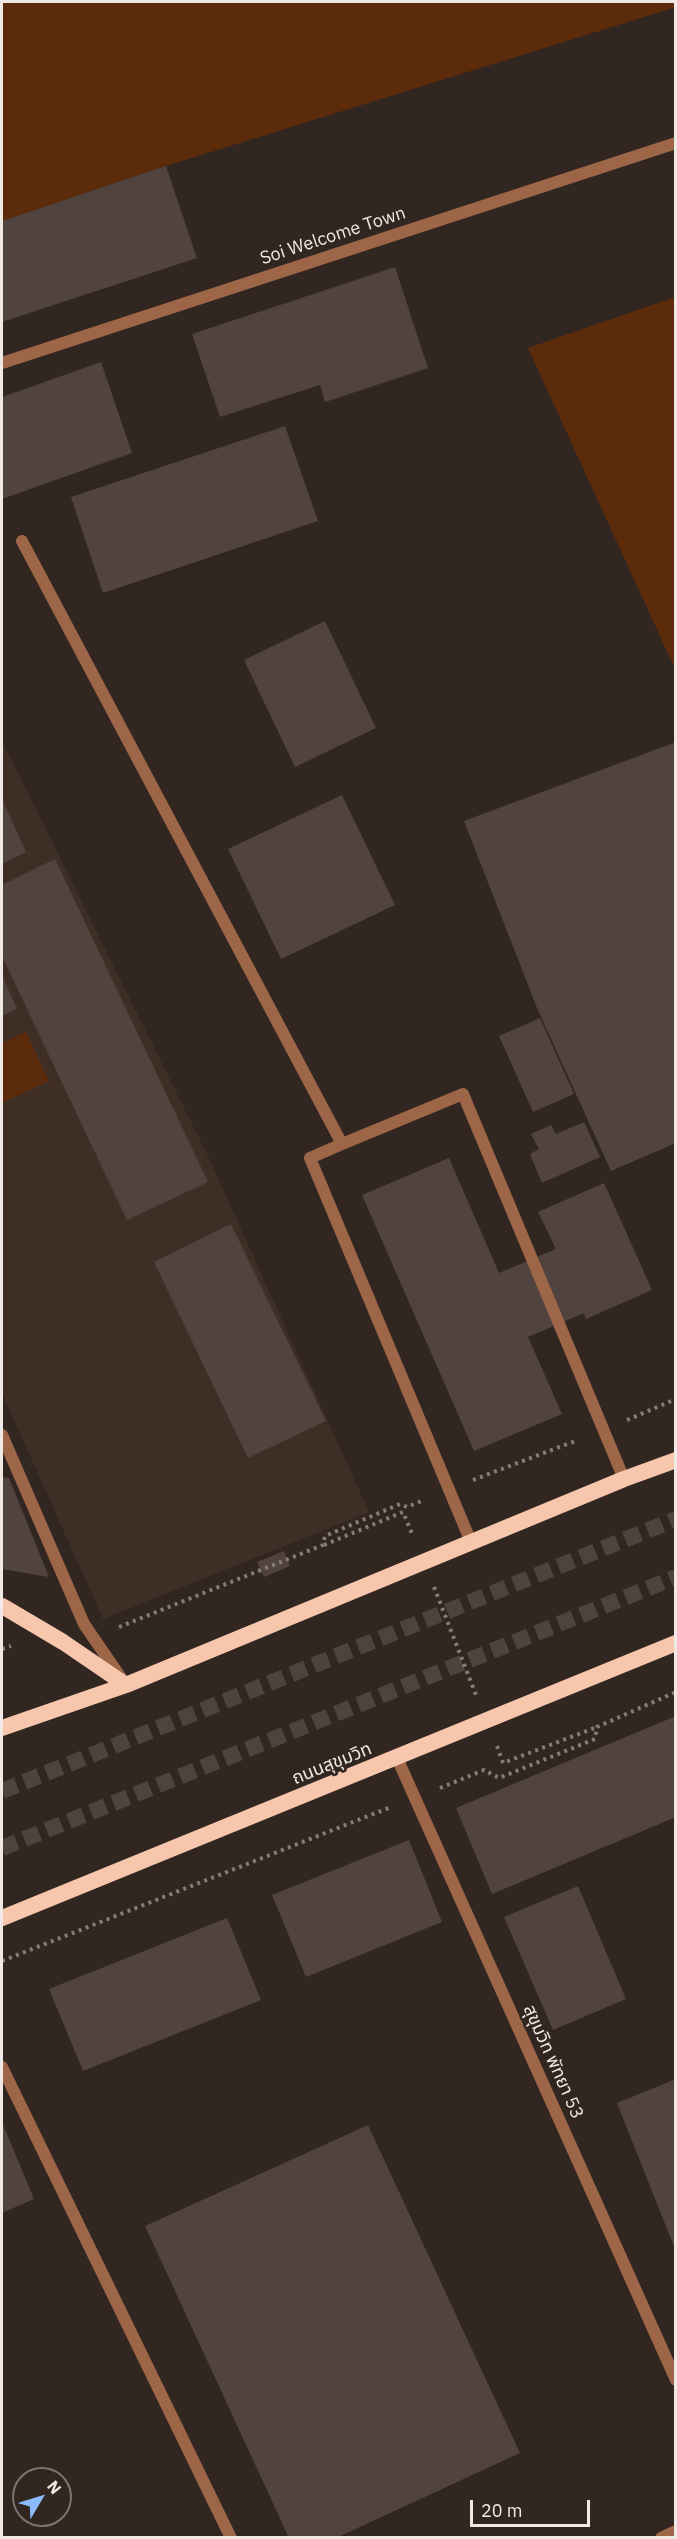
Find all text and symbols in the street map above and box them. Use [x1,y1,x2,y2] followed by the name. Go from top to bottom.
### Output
[257,202,409,270] street label: Soi Welcome Town
[289,1738,375,1790] street label: ถนนสุขุมวิท
[518,2002,588,2122] street label: สุขุมวิท พัทยา 53
[12,2467,72,2527] north arrow
[43,2476,66,2498] text: N
[473,2488,593,2526] scale bar
[481,2499,523,2522] text: 20 m

